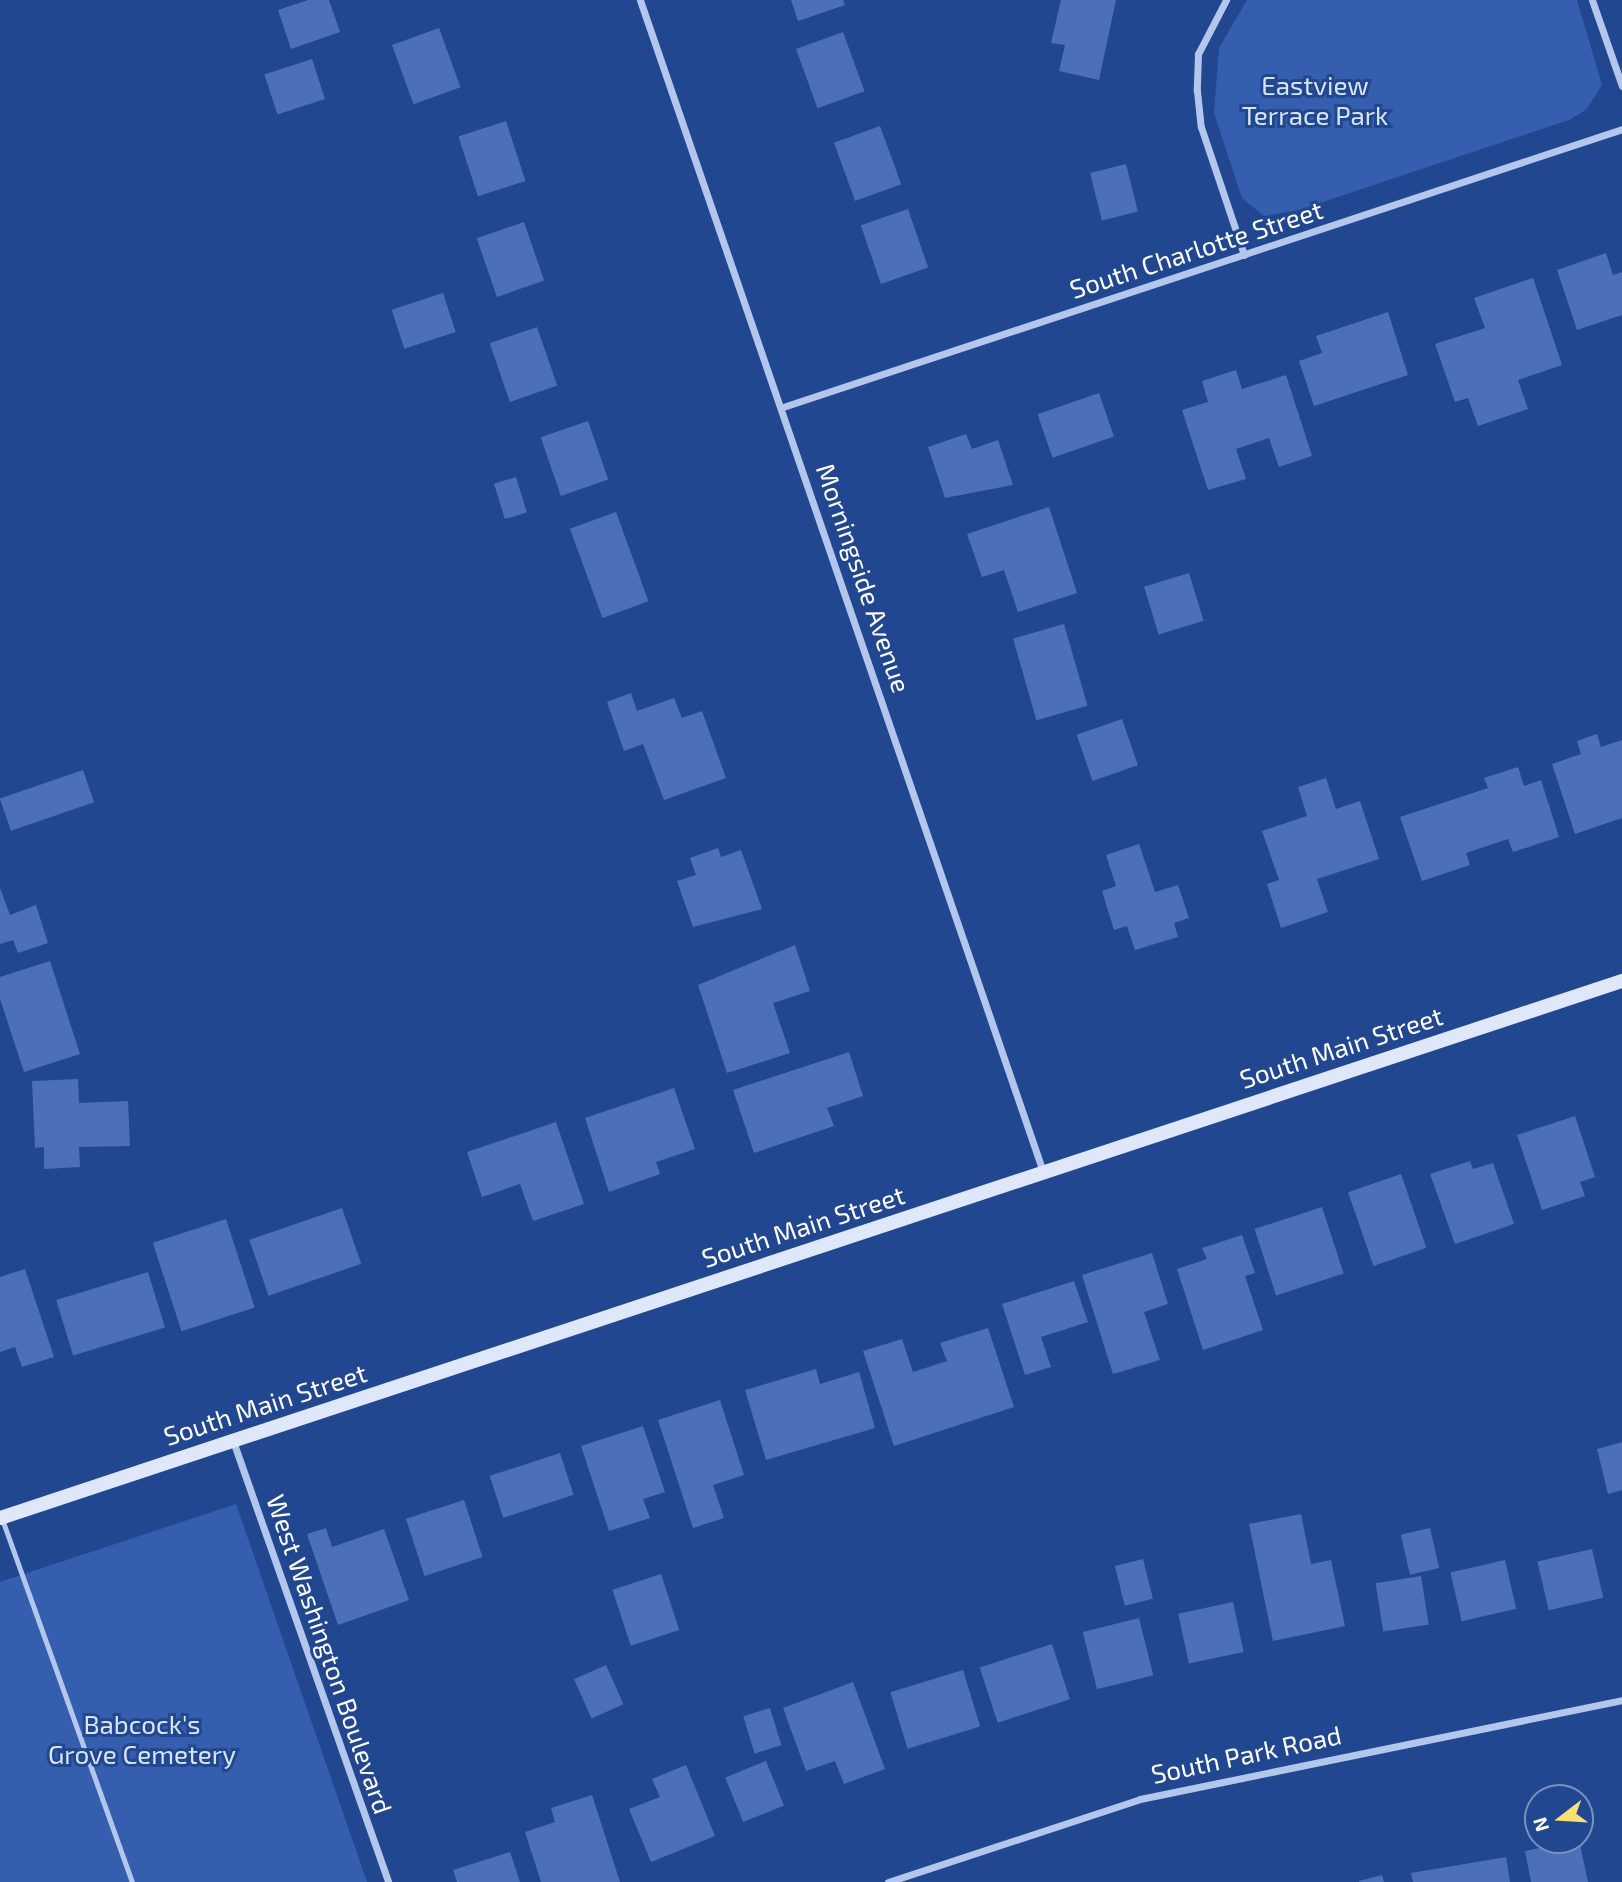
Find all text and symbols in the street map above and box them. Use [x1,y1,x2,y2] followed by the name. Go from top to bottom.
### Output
[1242,69,1388,130] park label: Eastview Terrace Park
[1066,193,1326,305] street label: South Charlotte Street
[810,459,918,697] street label: Morningside Avenue
[1236,999,1446,1095] street label: South Main Street
[698,1178,908,1274] street label: South Main Street
[160,1356,370,1452] street label: South Main Street
[261,1490,399,1818] street label: West Washington Boulevard
[48,1708,236,1770] park label: Babcock's Grove Cemetery
[1148,1719,1344,1789] street label: South Park Road
[1524,1784,1594,1854] north arrow
[1527,1815,1553,1835] text: N

